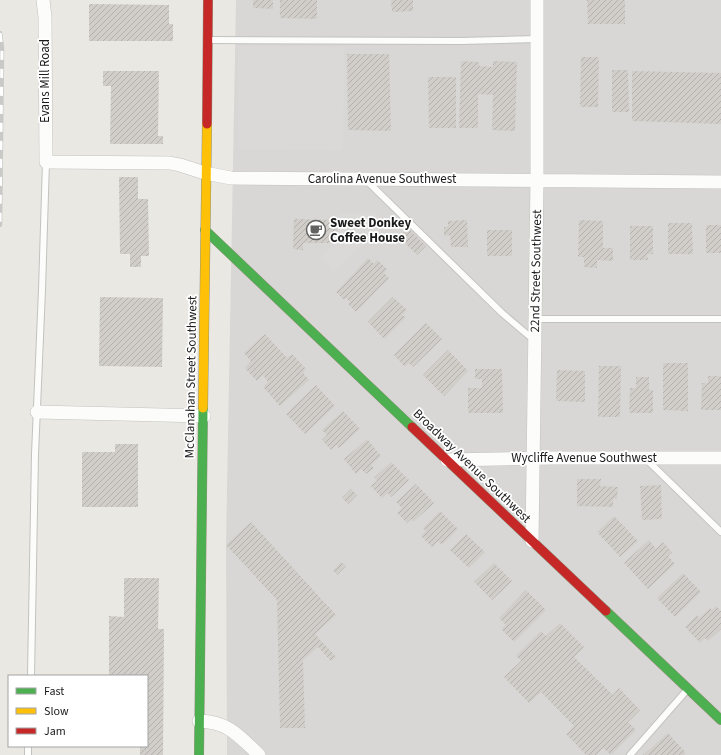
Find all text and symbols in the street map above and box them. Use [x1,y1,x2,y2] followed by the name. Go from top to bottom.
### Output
[36,39,54,123] street label: Evans Mill Road
[308,170,457,188] street label: Carolina Avenue Southwest
[526,209,546,333] street label: 22nd Street Southwest
[330,214,411,247] place label: Sweet Donkey Coffee House
[305,219,327,241] cafe icon: Sweet Donkey Coffee House
[181,295,201,458] street label: McClanahan Street Southwest
[409,405,535,528] street label: Broadway Avenue Southwest
[511,449,657,467] street label: Wycliffe Avenue Southwest
[8,675,148,747] legend
[44,683,64,700] text: Fast
[44,703,69,720] text: Slow
[44,723,66,740] text: Jam

